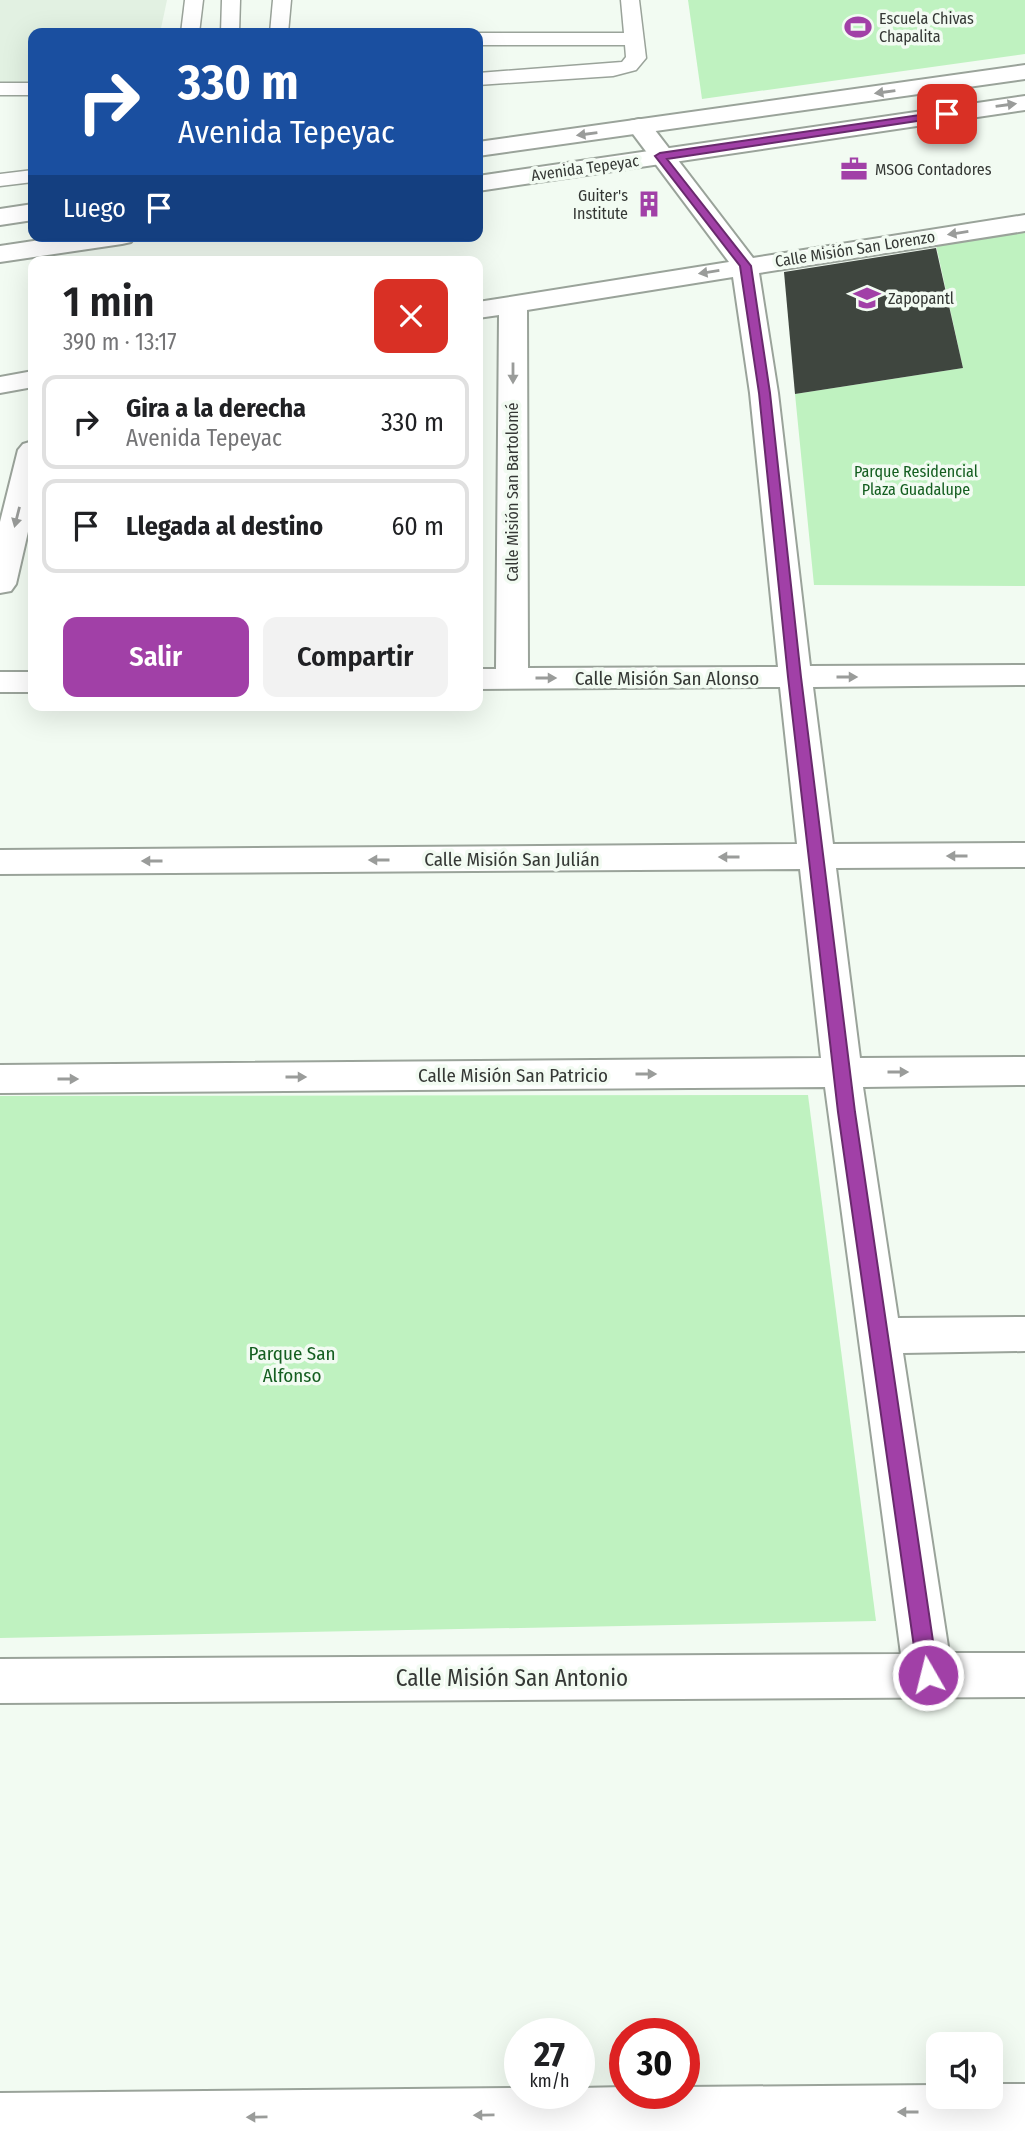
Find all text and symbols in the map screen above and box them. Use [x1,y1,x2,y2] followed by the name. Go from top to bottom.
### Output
[879,9,974,46] place label: Escuela Chivas Chapalita
[843,12,873,42] sports icon: Escuela Chivas Chapalita
[178,53,299,112] text: 330 m
[63,56,154,147] icon: right
[917,84,977,144] pin
[873,87,895,98] one-way arrow
[928,95,966,133] icon: arrive
[995,100,1017,111] one-way arrow
[178,113,395,151] text: Avenida Tepeyac
[575,128,597,139] one-way arrow
[530,151,640,185] street label: Avenida Tepeyac
[839,154,869,184] office icon: MSOG Contadores
[875,160,992,179] place label: MSOG Contadores
[573,186,628,223] place label: Guiter's Institute
[140,189,178,227] icon: arrive
[634,189,664,219] building icon: Guiter's Institute
[63,193,126,224] text: Luego
[774,227,936,271] street label: Calle Misión San Lorenzo
[946,228,968,239] one-way arrow
[697,267,719,278] one-way arrow
[63,277,154,327] text: 1 min
[374,279,448,353] button: close
[852,283,882,313] school or university icon: Zapopantl
[888,289,954,308] place label: Zapopantl
[63,328,177,356] text: 390 m · 13:17
[507,362,519,384] one-way arrow
[126,393,306,424] text: Gira a la derecha
[503,402,522,581] street label: Calle Misión San Bartolomé
[67,403,105,441] icon: right
[381,407,444,438] text: 330 m
[126,424,282,452] text: Avenida Tepeyac
[854,462,978,499] park label: Parque Residencial Plaza Guadalupe
[11,506,22,528] one-way arrow
[67,507,105,545] icon: arrive
[126,511,323,542] text: Llegada al destino
[391,511,444,542] text: 60 m
[63,617,249,697] button: Salir
[263,617,448,697] button: Compartir
[575,667,759,690] street label: Calle Misión San Alonso
[836,671,858,682] one-way arrow
[535,673,557,684] one-way arrow
[424,848,600,871] street label: Calle Misión San Julián
[946,850,968,862] one-way arrow
[718,851,740,863] one-way arrow
[368,854,390,865] one-way arrow
[141,855,163,867] one-way arrow
[418,1064,608,1087] street label: Calle Misión San Patricio
[887,1066,909,1078] one-way arrow
[635,1068,657,1080] one-way arrow
[285,1071,307,1083] one-way arrow
[57,1073,79,1085] one-way arrow
[248,1342,336,1387] park label: Parque San Alfonso
[891,1638,965,1712] position arrow
[396,1664,628,1692] street label: Calle Misión San Antonio
[609,2018,700,2109] speed limit sign: 30
[926,2032,1003,2109] map controls
[926,2032,1003,2109] button: sound
[534,2033,565,2075] text: 27
[529,2070,570,2092] text: km/h
[897,2106,919,2117] one-way arrow
[473,2109,495,2121] one-way arrow
[246,2111,268,2123] one-way arrow

